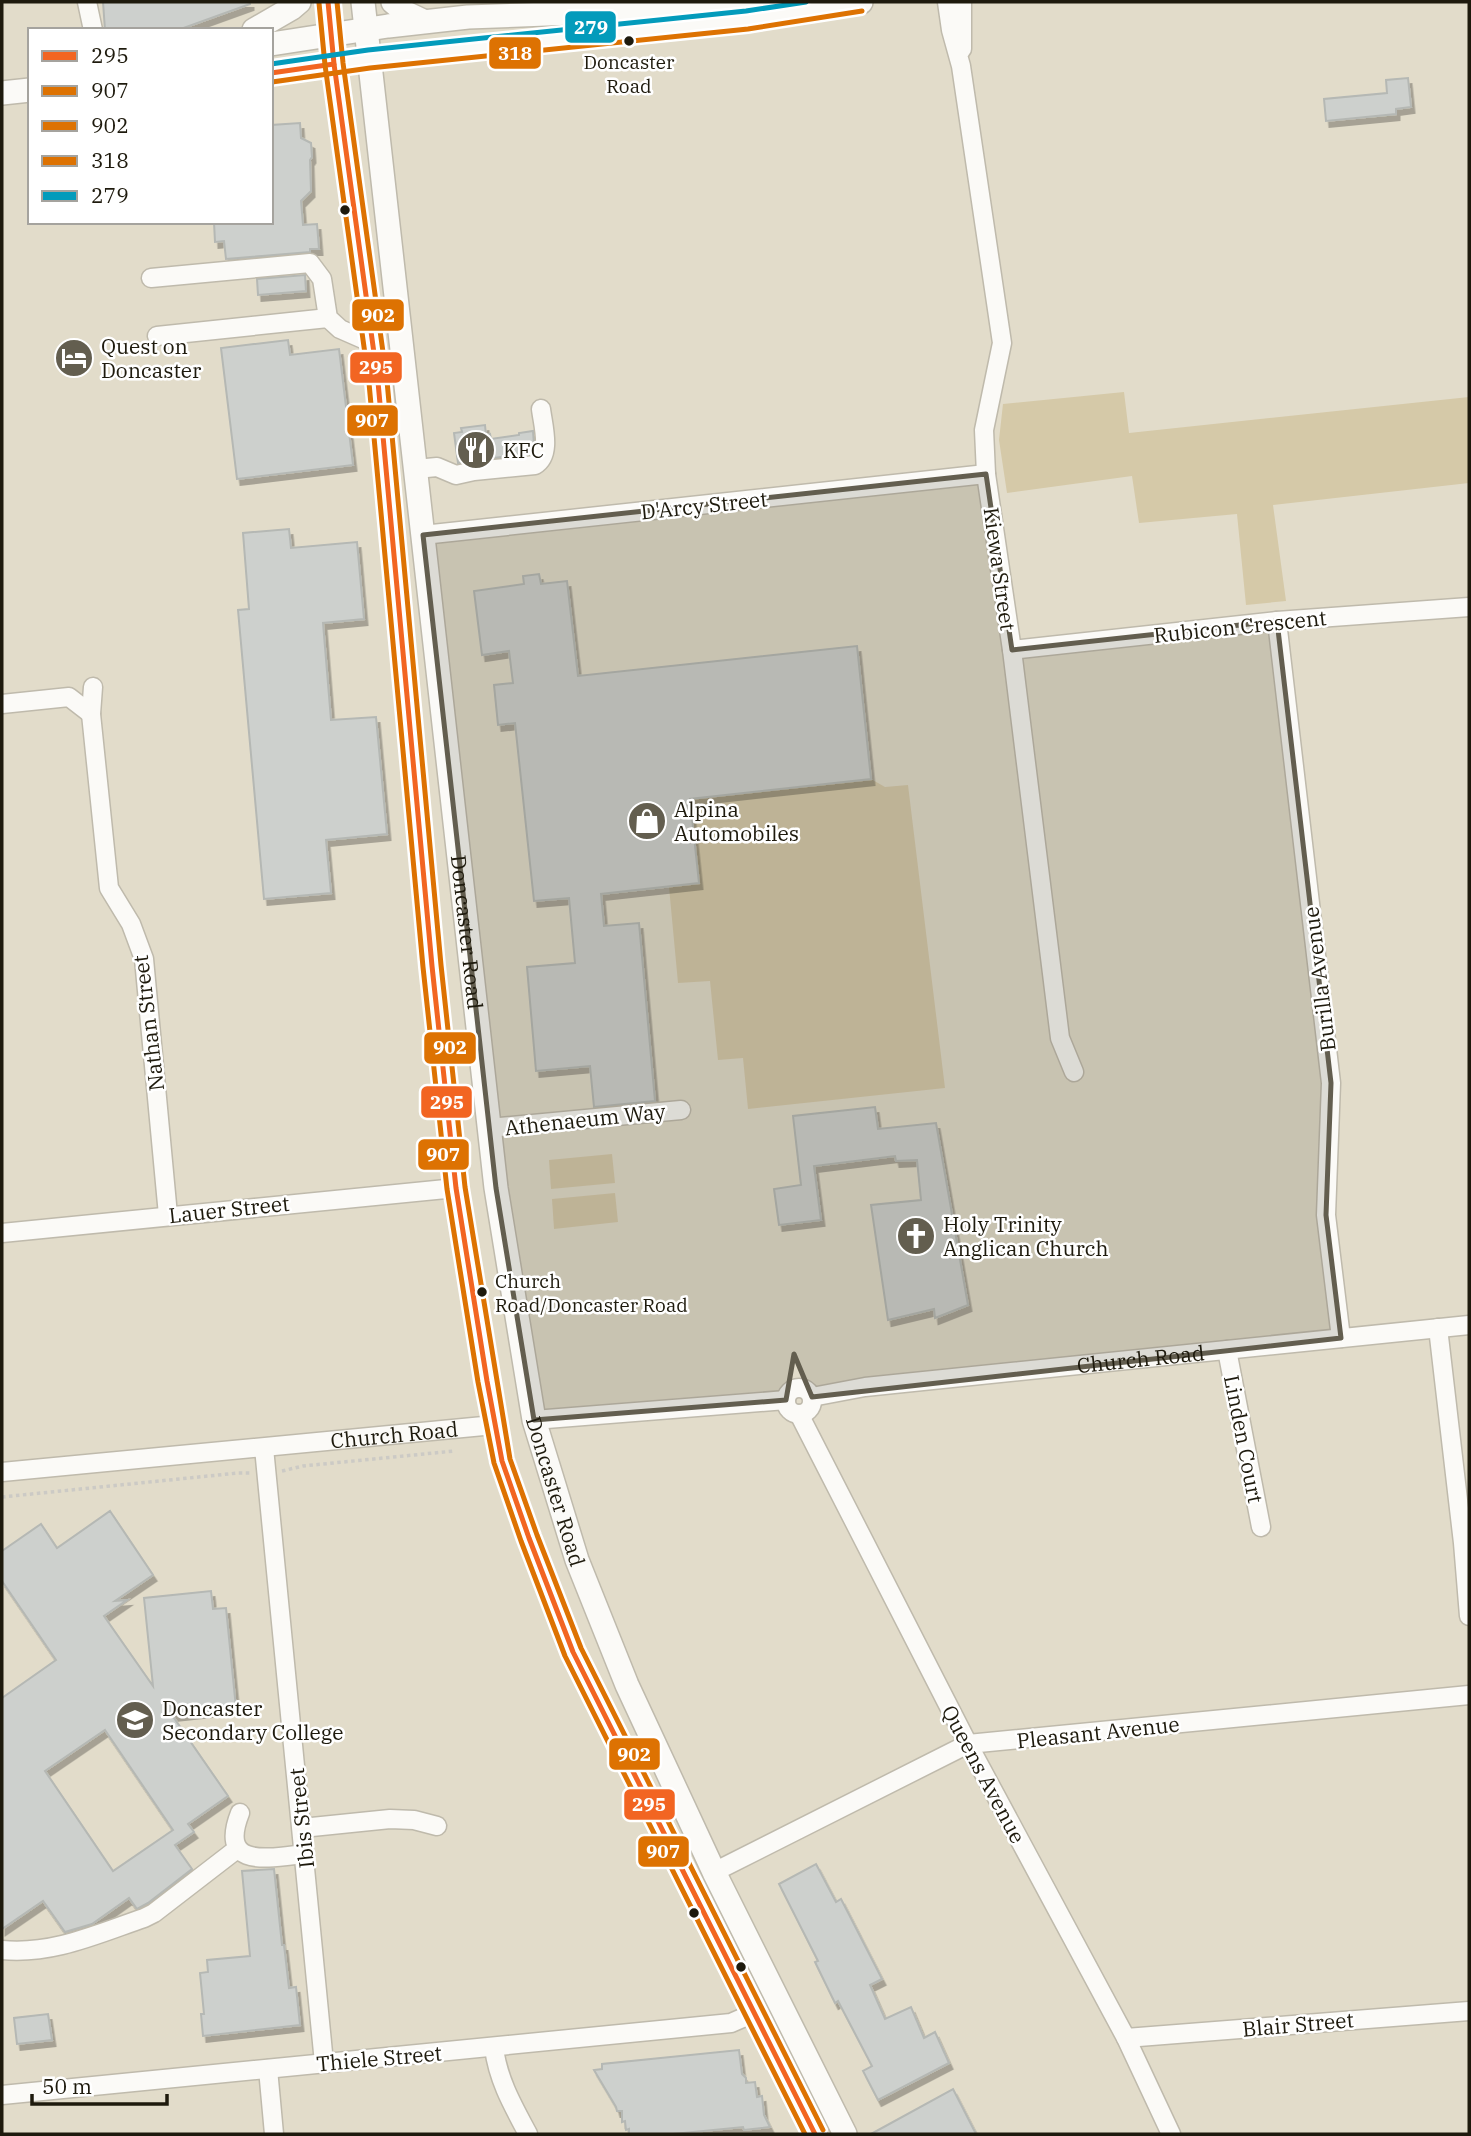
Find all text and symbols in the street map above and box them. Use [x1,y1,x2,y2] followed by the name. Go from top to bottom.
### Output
[564,10,617,44] line badge: 279
[574,15,608,39] text: 279
[28,28,273,224] legend
[622,34,636,48] marker: Doncaster Road
[488,36,542,70] line badge: 318
[91,41,129,69] text: 295
[498,41,532,65] text: 318
[584,50,675,98] place label: Doncaster Road
[91,76,129,104] text: 907
[91,111,129,139] text: 902
[91,146,129,174] text: 318
[91,181,129,209] text: 279
[338,203,352,217] unlabelled marker
[351,298,405,332] line badge: 902
[361,303,395,327] text: 902
[101,332,202,384] place label: Quest on Doncaster
[53,337,95,379] hotel icon: Quest on Doncaster
[349,351,403,384] line badge: 295
[359,355,393,379] text: 295
[346,404,399,437] line badge: 907
[355,408,389,432] text: 907
[455,429,497,471] restaurant icon: KFC
[503,436,544,464] place label: KFC
[639,484,769,526] street label: D'Arcy Street
[977,506,1023,632] street label: Kiewa Street
[1152,603,1328,649] street label: Rubicon Crescent
[674,795,799,847] place label: Alpina Automobiles
[626,800,668,842] shop icon: Alpina Automobiles
[445,853,490,1011] street label: Doncaster Road
[1296,905,1342,1053] street label: Burilla Avenue
[126,953,170,1093] street label: Nathan Street
[423,1031,477,1065] line badge: 902
[433,1035,467,1059] text: 902
[420,1085,473,1119] line badge: 295
[430,1090,464,1114] text: 295
[503,1097,668,1141] street label: Athenaeum Way
[417,1138,470,1171] line badge: 907
[426,1142,460,1166] text: 907
[167,1189,291,1229] street label: Lauer Street
[943,1210,1109,1262] place label: Holy Trinity Anglican Church
[895,1215,937,1257] church icon: Holy Trinity Anglican Church
[495,1269,688,1317] place label: Church Road/Doncaster Road
[475,1285,489,1299] marker: Church Road/Doncaster Road
[1076,1338,1206,1379] street label: Church Road
[1218,1373,1270,1505] street label: Linden Court
[520,1413,592,1570] street label: Doncaster Road
[329,1414,459,1455] street label: Church Road
[162,1694,343,1746] place label: Doncaster Secondary College
[114,1699,156,1741] school or university icon: Doncaster Secondary College
[936,1700,1032,1848] street label: Queens Avenue
[1015,1710,1181,1754] street label: Pleasant Avenue
[608,1737,661,1771] line badge: 902
[617,1742,651,1766] text: 902
[282,1767,320,1869] street label: Ibis Street
[623,1788,676,1821] line badge: 295
[632,1792,666,1816] text: 295
[637,1835,690,1868] line badge: 907
[646,1839,680,1863] text: 907
[687,1906,701,1920] unlabelled marker
[734,1960,748,1974] unlabelled marker
[1241,2005,1355,2043] street label: Blair Street
[315,2039,443,2077] street label: Thiele Street
[32,2062,166,2106] scale bar
[42,2072,92,2100] text: 50 m

